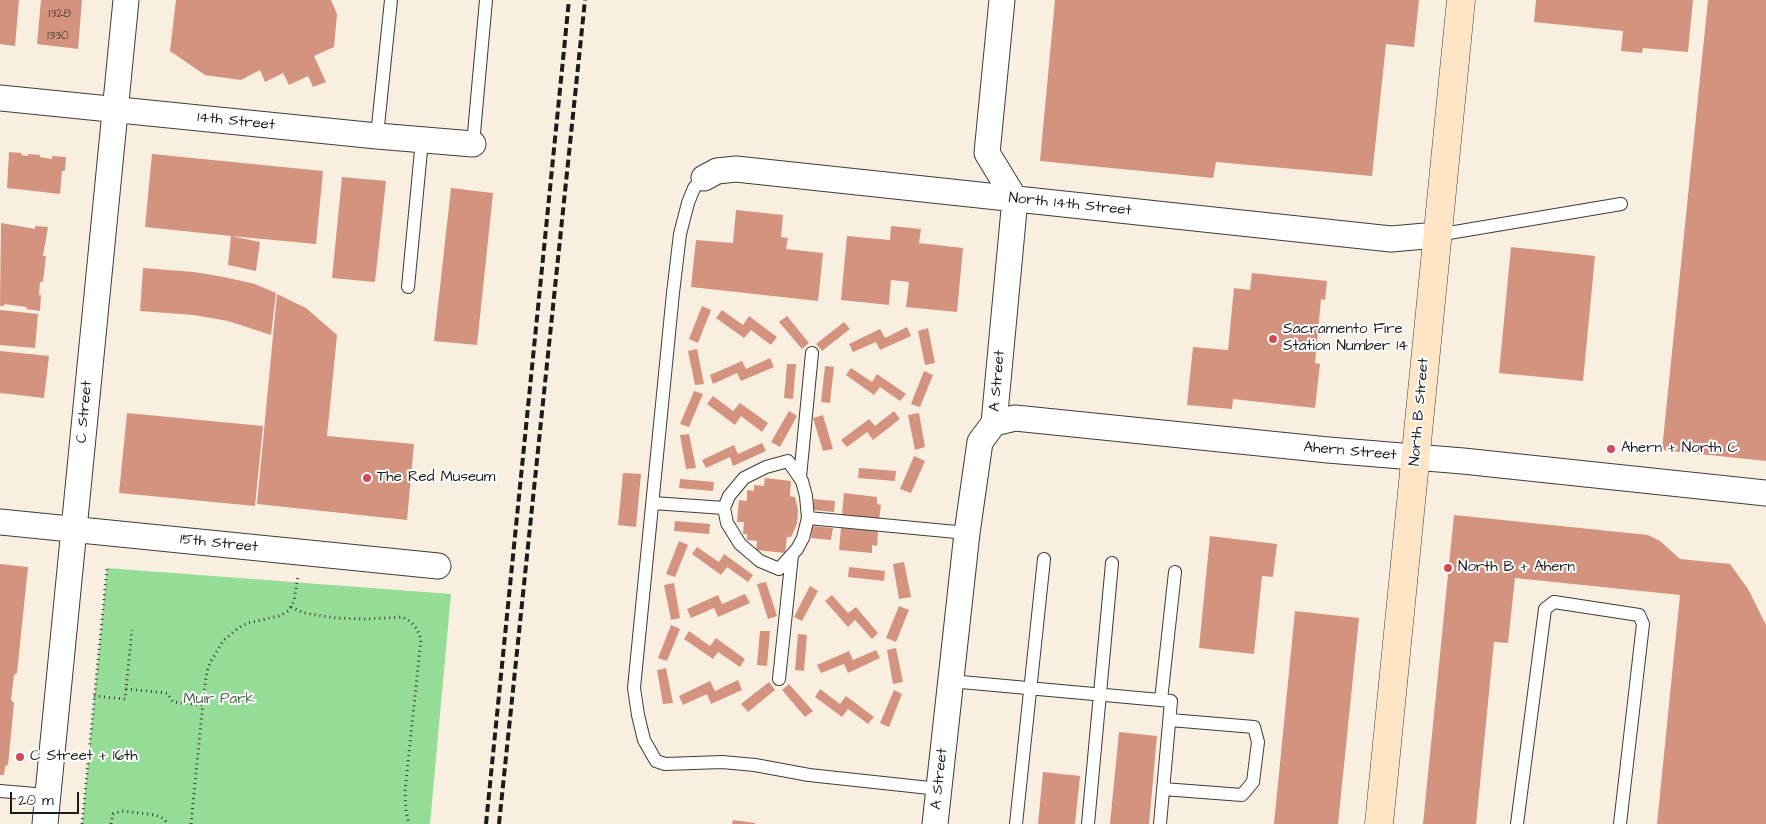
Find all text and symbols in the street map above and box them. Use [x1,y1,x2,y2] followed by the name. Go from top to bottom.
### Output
[49,7,71,21] house number: 1328
[47,29,69,43] house number: 1330
[196,109,276,135] street label: 14th Street
[1008,190,1132,220] street label: North 14th Street
[1283,321,1408,356] place label: Sacramento Fire Station Number 14
[1267,333,1279,345] marker: Sacramento Fire Station Number 14
[986,349,1010,413] street label: A Street
[1406,357,1434,467] street label: North B Street
[73,380,97,444] street label: C Street
[1303,439,1397,465] street label: Ahern Street
[1621,440,1738,458] place label: Ahern + North C
[1605,443,1617,455] marker: Ahern + North C
[377,469,495,487] place label: The Red Museum
[361,472,373,484] marker: The Red Museum
[179,531,259,557] street label: 15th Street
[1458,559,1575,577] place label: North B + Ahern
[1442,562,1454,574] marker: North B + Ahern
[183,691,255,709] park label: Muir Park
[928,747,952,811] street label: A Street
[30,748,138,766] place label: C Street + 16th
[14,751,26,763] marker: C Street + 16th
[12,782,81,814] scale bar
[18,790,54,811] text: 20 m

